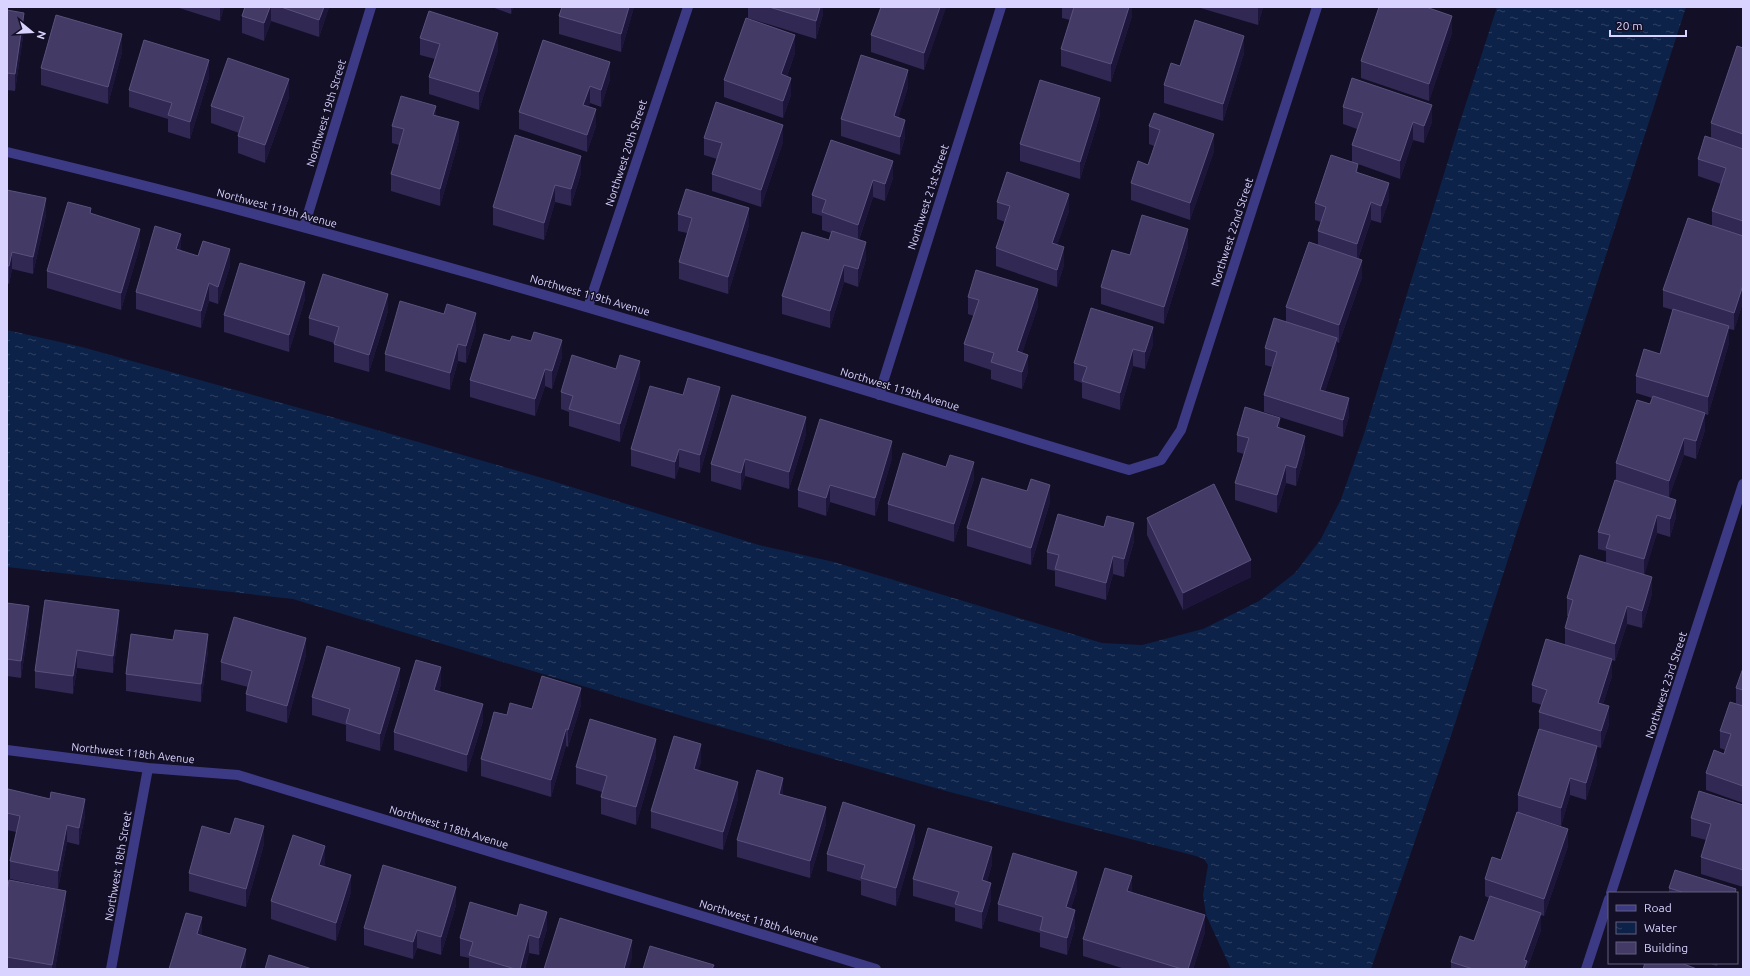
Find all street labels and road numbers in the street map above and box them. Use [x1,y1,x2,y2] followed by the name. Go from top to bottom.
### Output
[304,57,348,168] street label: Northwest 19th Street
[603,97,649,208] street label: Northwest 20th Street
[905,142,951,251] street label: Northwest 21st Street
[1209,175,1255,288] street label: Northwest 22nd Street
[216,186,338,230] street label: Northwest 119th Avenue
[529,272,651,318] street label: Northwest 119th Avenue
[839,365,961,413] street label: Northwest 119th Avenue
[1643,629,1689,740] street label: Northwest 23rd Street
[71,741,195,765] street label: Northwest 118th Avenue
[388,803,510,851] street label: Northwest 118th Avenue
[102,809,134,922] street label: Northwest 18th Street
[698,897,820,945] street label: Northwest 118th Avenue

